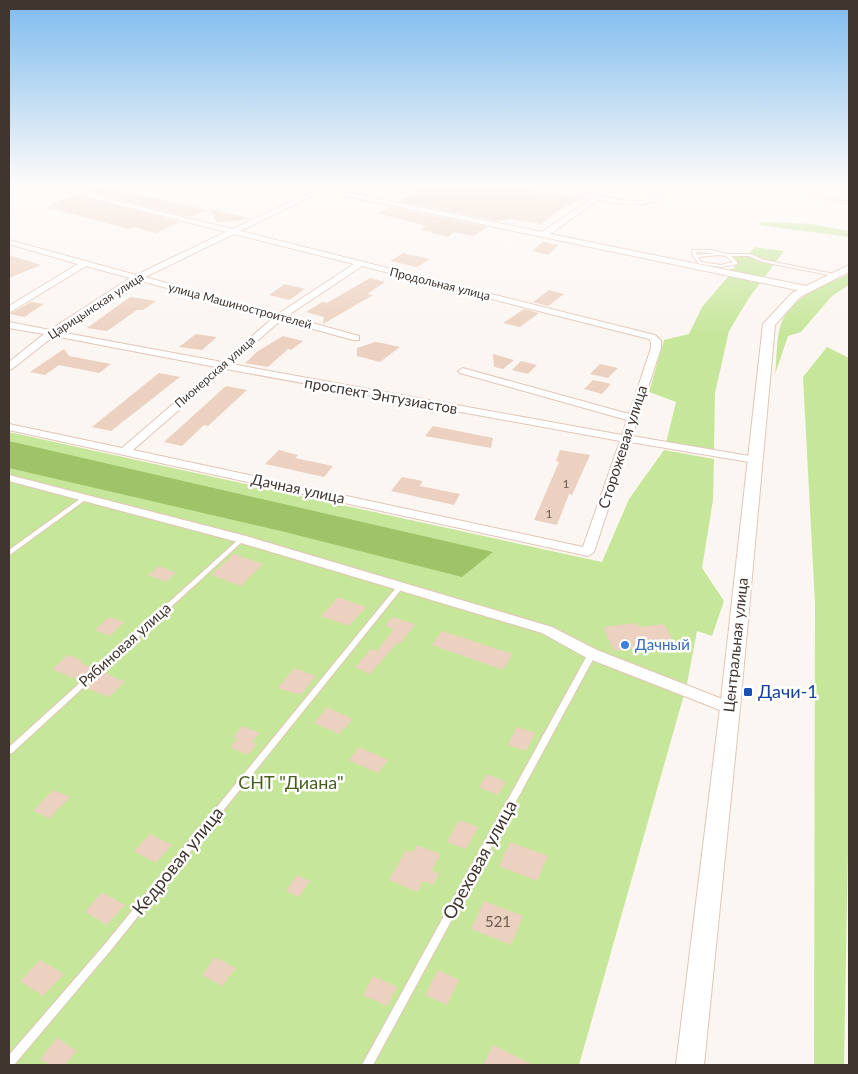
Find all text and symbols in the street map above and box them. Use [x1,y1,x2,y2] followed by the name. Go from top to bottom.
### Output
[388,264,492,303] street label: Продольная улица
[45,269,146,342] street label: Царицынская улица
[167,279,314,332] street label: улица Машиностроителей
[171,333,258,411] street label: Пионерская улица
[303,373,459,417] street label: проспект Энтузиастов
[594,383,650,511] street label: Сторожевая улица
[250,469,347,507] street label: Дачная улица
[563,476,570,491] house number: 1
[546,506,553,521] house number: 1
[719,577,751,713] street label: Центральная улица
[75,598,174,690] street label: Рябиновая улица
[635,635,690,653] place label: Дачный
[619,639,631,651] marker: Дачный
[758,680,818,702] place label: Дачи-1
[742,686,754,698] marker: Дачи-1
[238,771,344,793] park label: СНТ "Диана"
[437,796,521,923] street label: Ореховая улица
[127,802,228,919] street label: Кедровая улица
[485,912,511,930] house number: 521

